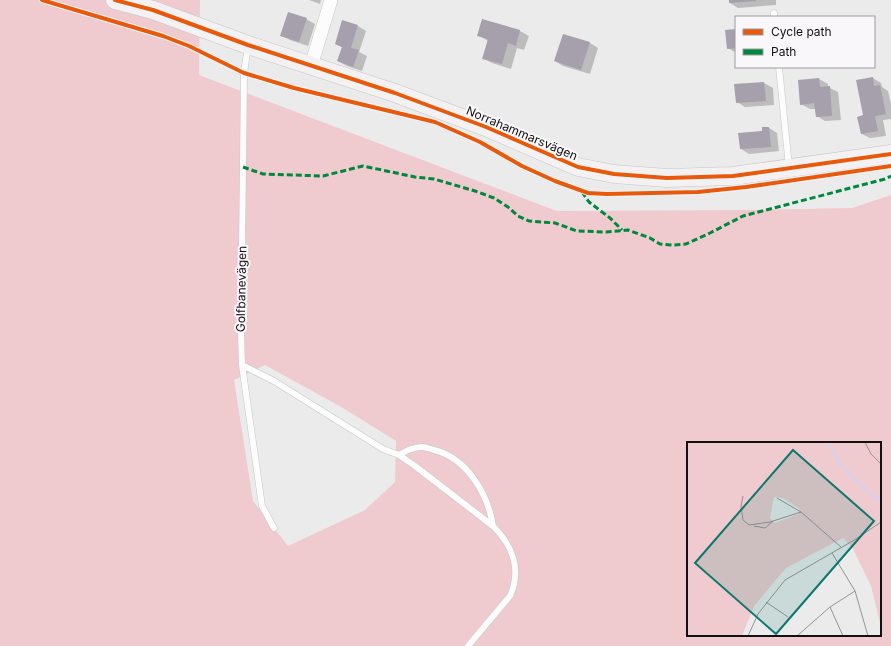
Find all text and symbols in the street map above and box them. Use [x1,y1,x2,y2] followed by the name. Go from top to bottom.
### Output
[735,16,875,68] legend
[771,24,832,39] text: Cycle path
[771,44,796,59] text: Path
[464,103,580,163] street label: Norrahammarsvägen
[233,246,249,332] street label: Golfbanevägen
[687,442,881,636] inset map

